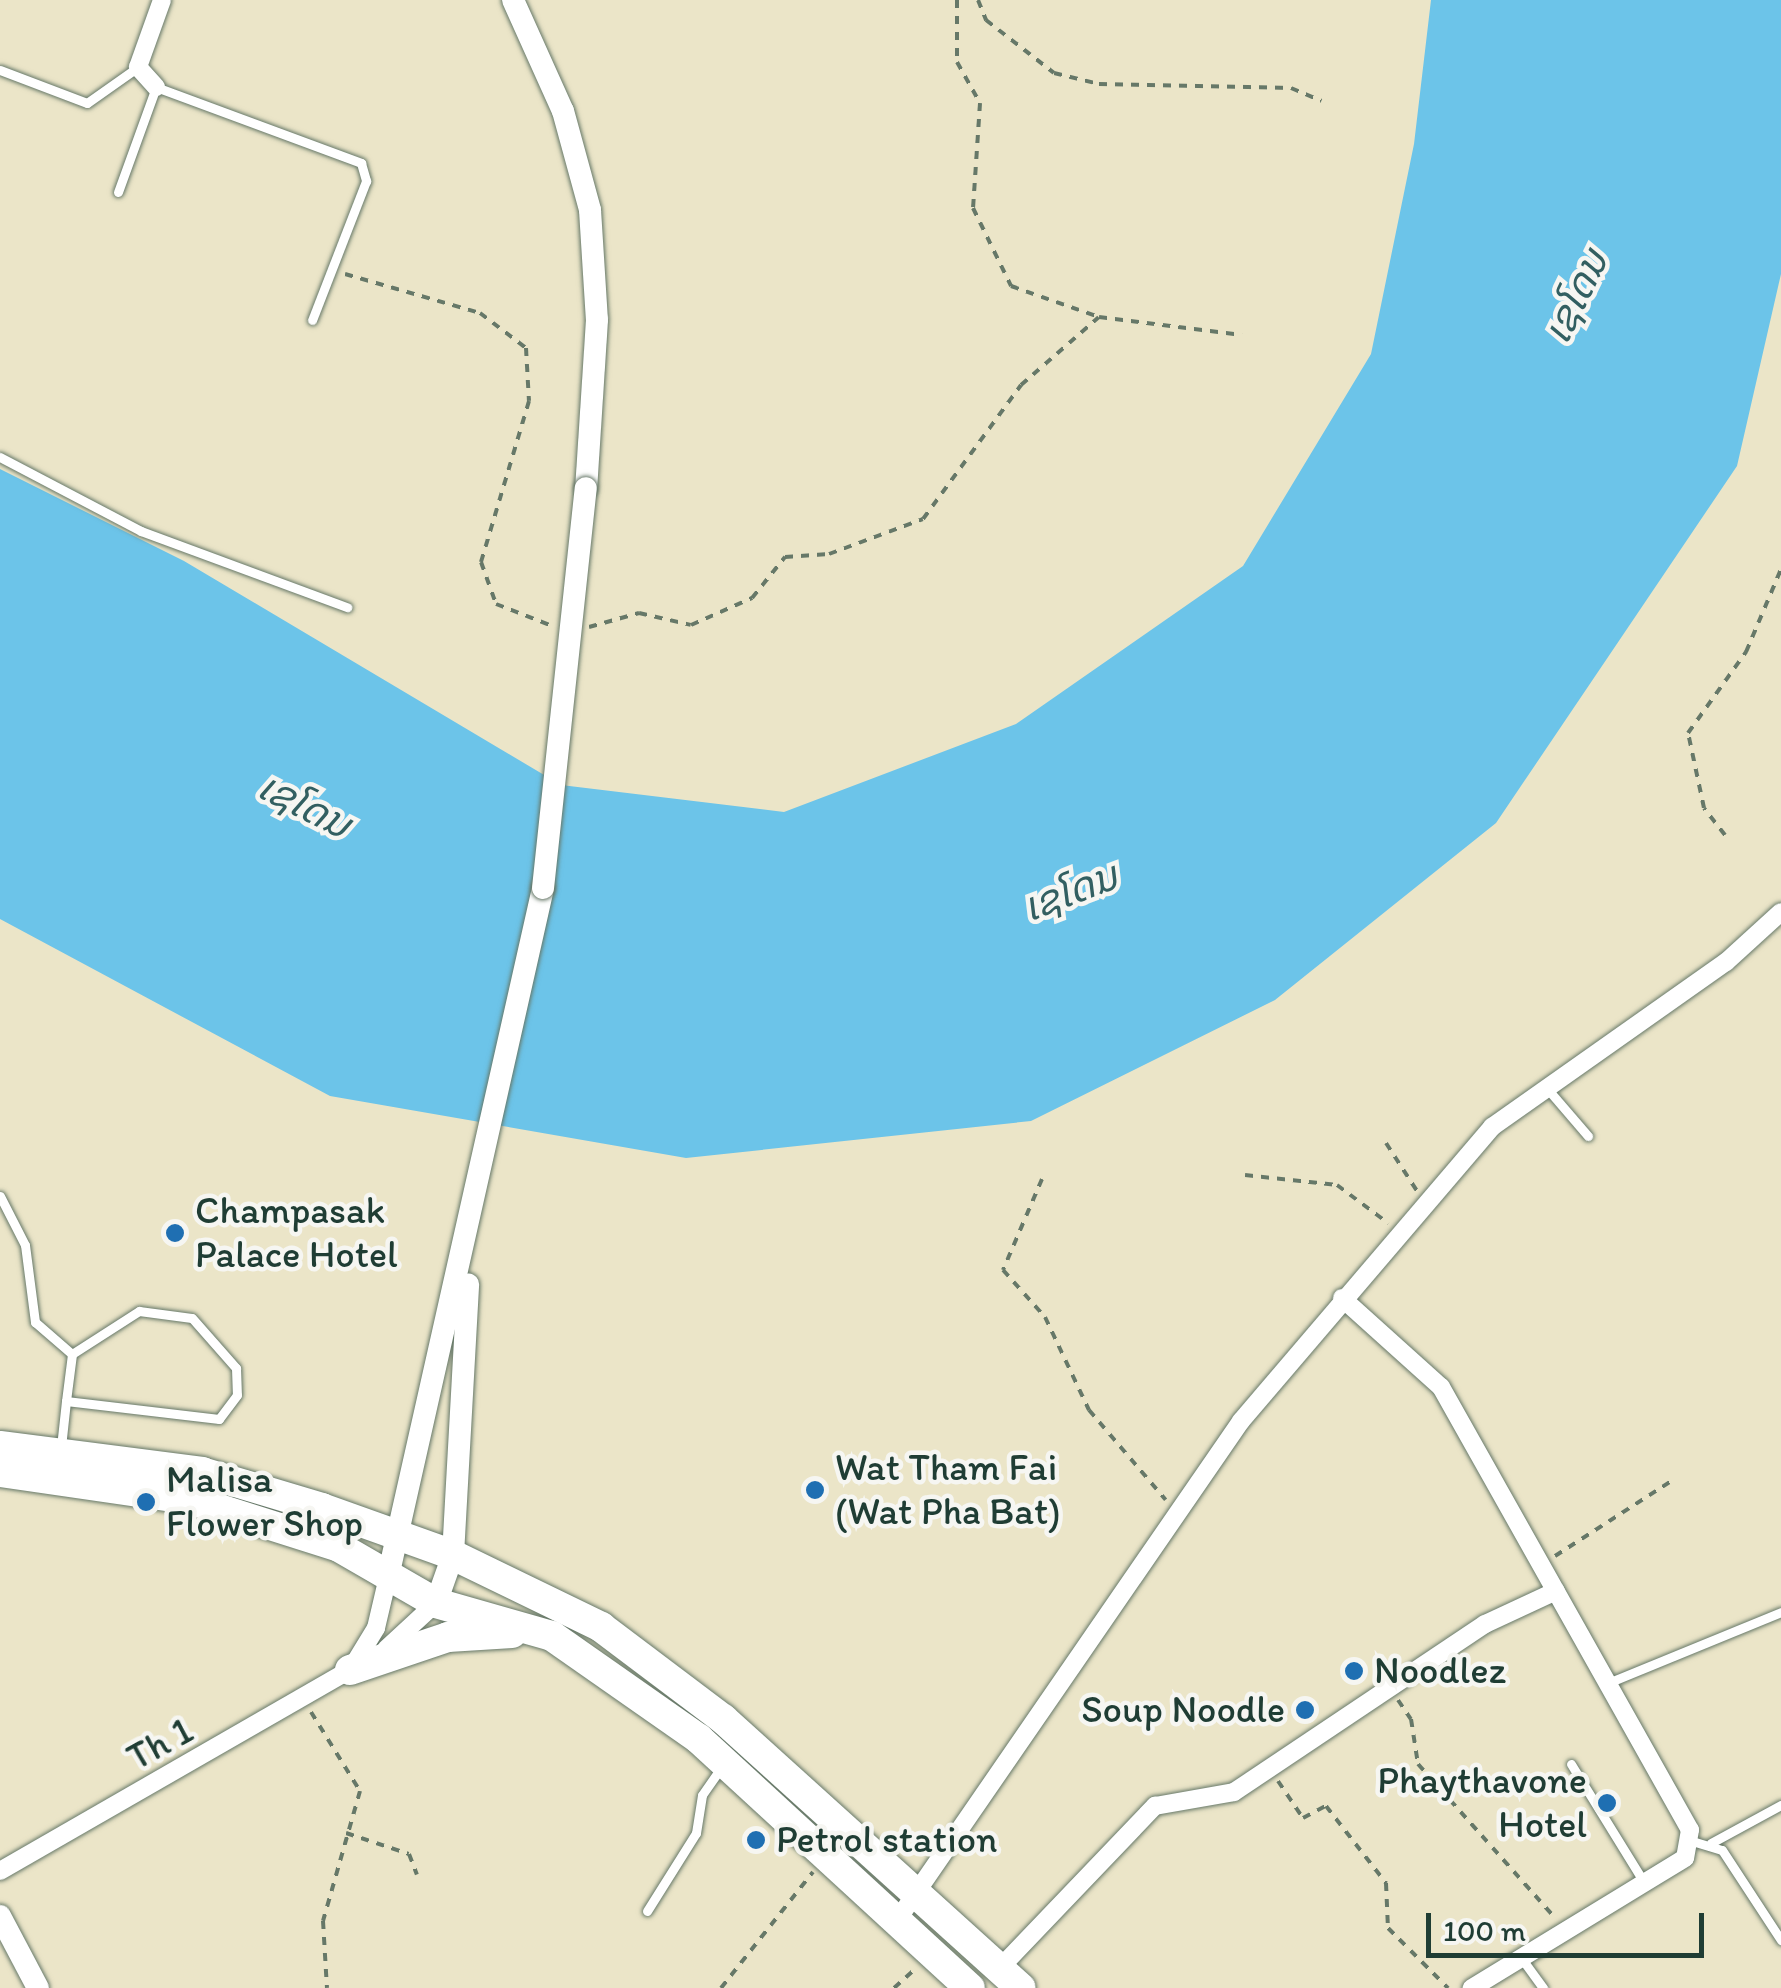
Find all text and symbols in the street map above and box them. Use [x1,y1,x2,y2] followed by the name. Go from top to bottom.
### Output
[1532,242,1618,350] water label: ເຊໂດນ
[251,762,359,848] water label: ເຊໂດນ
[1016,851,1124,931] water label: ເຊໂດນ
[195,1188,398,1278] place label: Champasak Palace Hotel
[164,1222,186,1244] marker: Champasak Palace Hotel
[835,1445,1062,1535] place label: Wat Tham Fai (Wat Pha Bat)
[166,1457,363,1546] place label: Malisa Flower Shop
[804,1479,826,1501] marker: Wat Tham Fai (Wat Pha Bat)
[135,1491,157,1513] marker: Malisa Flower Shop
[1374,1648,1506,1694] place label: Noodlez
[1343,1660,1365,1682] marker: Noodlez
[1080,1687,1285,1733] place label: Soup Noodle
[1294,1699,1316,1721] marker: Soup Noodle
[119,1708,201,1780] street label: Th 1
[1377,1758,1587,1848] place label: Phaythavone Hotel
[1596,1792,1618,1814] marker: Phaythavone Hotel
[776,1817,998,1863] place label: Petrol station
[745,1829,767,1851] marker: Petrol station
[1431,1893,1708,1955] scale bar
[1443,1912,1526,1949] text: 100 m

